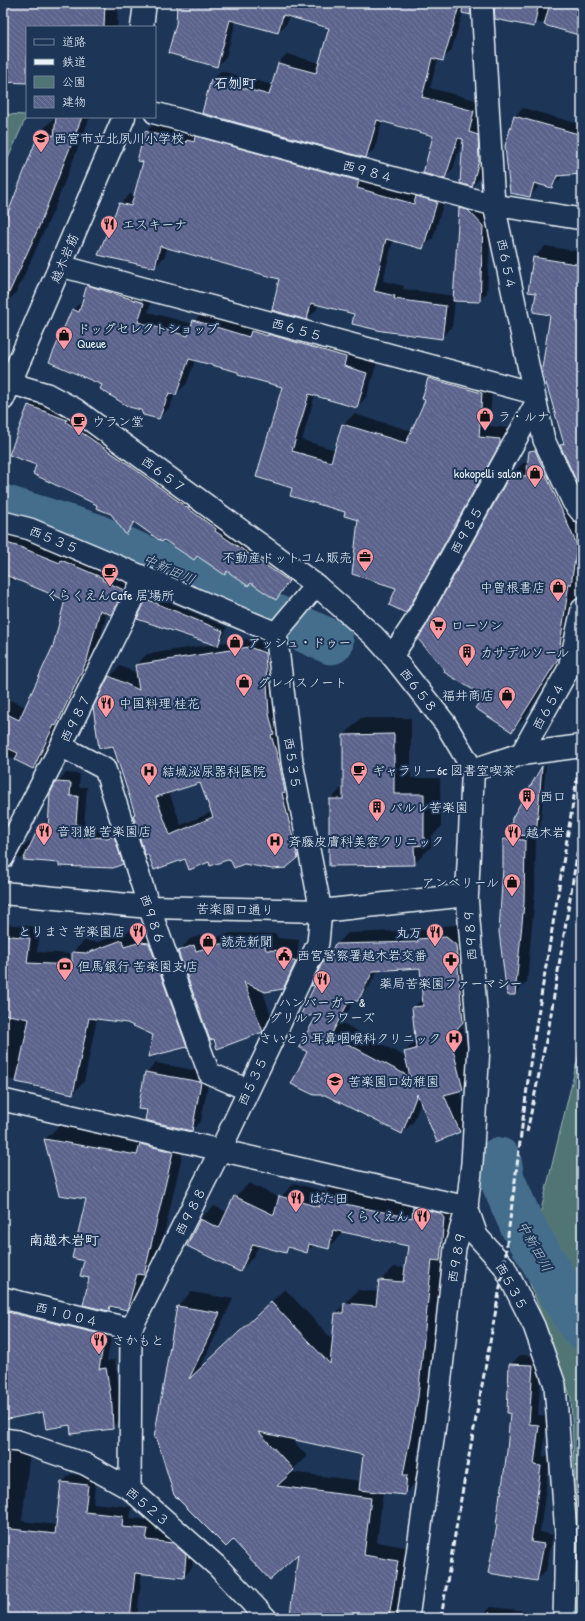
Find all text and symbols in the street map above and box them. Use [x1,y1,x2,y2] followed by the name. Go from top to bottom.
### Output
[26,26,156,118] legend
[62,33,86,50] text: 道路
[62,53,86,70] text: 鉄道
[62,73,86,90] text: 公園
[214,73,256,92] district label: 石刎町
[62,93,86,110] text: 建物
[31,128,51,153] school or university icon: 西宮市立北夙川小学校
[54,129,184,147] place label: 西宮市立北夙川小学校
[341,156,395,186] street label: 西９８４
[99,214,119,239] restaurant icon: エスキーナ
[122,215,187,233] place label: エスキーナ
[46,231,82,285] street label: 越木岩筋
[493,237,521,291] street label: 西６５４
[270,314,324,344] street label: 西６５５
[77,319,219,352] place label: ドッグセレクトショップ Queue
[54,325,74,350] shop icon: ドッグセレクトショップ Queue
[475,406,495,431] shop icon: ラ・ルナ
[498,407,550,425] place label: ラ・ルナ
[69,411,89,436] cafe icon: ウラン堂
[92,412,144,430] place label: ウラン堂
[138,451,190,497] street label: 西６５７
[525,463,545,488] shop icon: kokopelli salon
[454,464,522,482] place label: kokopelli salon
[446,503,486,557] street label: 西９８５
[27,521,81,557] street label: 西５３５
[355,547,375,572] office icon: 不動産ドットコム販売
[140,548,199,589] water label: 中新田川
[222,548,352,566] place label: 不動産ドットコム販売
[100,562,120,587] cafe icon: くらくえんCafe 居場所
[548,577,568,602] shop icon: 中曽根書店
[480,578,545,596] place label: 中曽根書店
[45,586,175,604] place label: くらくえんCafe 居場所
[428,615,448,640] supermarket icon: ローソン
[451,616,503,634] place label: ローソン
[225,632,245,657] shop icon: アッシュ・ドゥー
[248,633,351,651] place label: アッシュ・ドゥー
[457,642,477,667] building icon: カサデルソール
[480,643,569,661] place label: カサデルソール
[396,664,442,716] street label: 西６５８
[234,672,254,697] shop icon: グレイスノート
[257,673,347,691] place label: グレイスノート
[528,679,568,733] street label: 西６５４
[497,685,517,710] shop icon: 福井商店
[442,686,494,704] place label: 福井商店
[56,691,94,745] street label: 西９８７
[96,693,116,718] restaurant icon: 中国料理 桂花
[119,694,200,712] place label: 中国料理 桂花
[280,736,306,790] street label: 西５３５
[349,760,369,785] cafe icon: ギャラリー6c 図書室喫茶
[139,761,159,786] hospital icon: 結城泌尿器科医院
[372,761,515,779] place label: ギャラリー6c 図書室喫茶
[162,762,266,780] place label: 結城泌尿器科医院
[517,786,537,811] building icon: 西口
[540,787,566,805] place label: 西口
[367,797,387,822] building icon: パルレ苦楽園
[390,798,468,816] place label: パルレ苦楽園
[34,821,54,846] restaurant icon: 音羽鮨 苦楽園店
[57,822,151,840] place label: 音羽鮨 苦楽園店
[503,822,523,847] restaurant icon: 越木岩
[526,823,565,841] place label: 越木岩
[265,831,285,856] hospital icon: 斉藤皮膚科美容クリニック
[288,832,444,850] place label: 斉藤皮膚科美容クリニック
[502,872,522,897] shop icon: アンベリール
[422,873,499,891] place label: アンベリール
[136,891,170,947] street label: 西９８６
[196,899,274,919] street label: 苦楽園口通り
[459,908,481,962] street label: 西９８９
[128,921,148,946] restaurant icon: とりまさ 苦楽園店
[18,922,125,940] place label: とりまさ 苦楽園店
[425,922,445,947] restaurant icon: 丸万
[396,923,422,941] place label: 丸万
[198,931,218,956] shop icon: 読売新聞
[221,932,273,950] place label: 読売新聞
[274,945,294,970] public building icon: 西宮警察署越木岩交番
[297,946,427,964] place label: 西宮警察署越木岩交番
[441,950,461,975] pharmacy icon: 薬局苦楽園ファーマシー
[55,956,75,981] bank icon: 但馬銀行 苦楽園支店
[78,957,198,975] place label: 但馬銀行 苦楽園支店
[312,969,332,994] restaurant icon: ハンバーガー & グリル フラワーズ
[379,974,523,992] place label: 薬局苦楽園ファーマシー
[269,993,375,1026] place label: ハンバーガー & グリル フラワーズ
[444,1028,464,1053] hospital icon: さいとう耳鼻咽喉科クリニック
[259,1029,441,1047] place label: さいとう耳鼻咽喉科クリニック
[233,1054,271,1108] street label: 西５３５
[325,1071,345,1096] school or university icon: 苦楽園口幼稚園
[348,1072,439,1090] place label: 苦楽園口幼稚園
[170,1184,210,1238] street label: 西９８８
[286,1188,306,1213] restaurant icon: はた田
[309,1189,348,1207] place label: はた田
[412,1206,432,1231] restaurant icon: くらくえん
[344,1207,409,1225] place label: くらくえん
[514,1217,557,1275] water label: 中新田川
[29,1230,99,1249] district label: 南越木岩町
[443,1230,469,1284] street label: 西９８９
[492,1259,532,1313] street label: 西５３５
[33,1297,101,1331] street label: 西１００４
[89,1330,109,1355] restaurant icon: さかもと
[112,1331,164,1349] place label: さかもと
[122,1482,174,1530] street label: 西５２３

